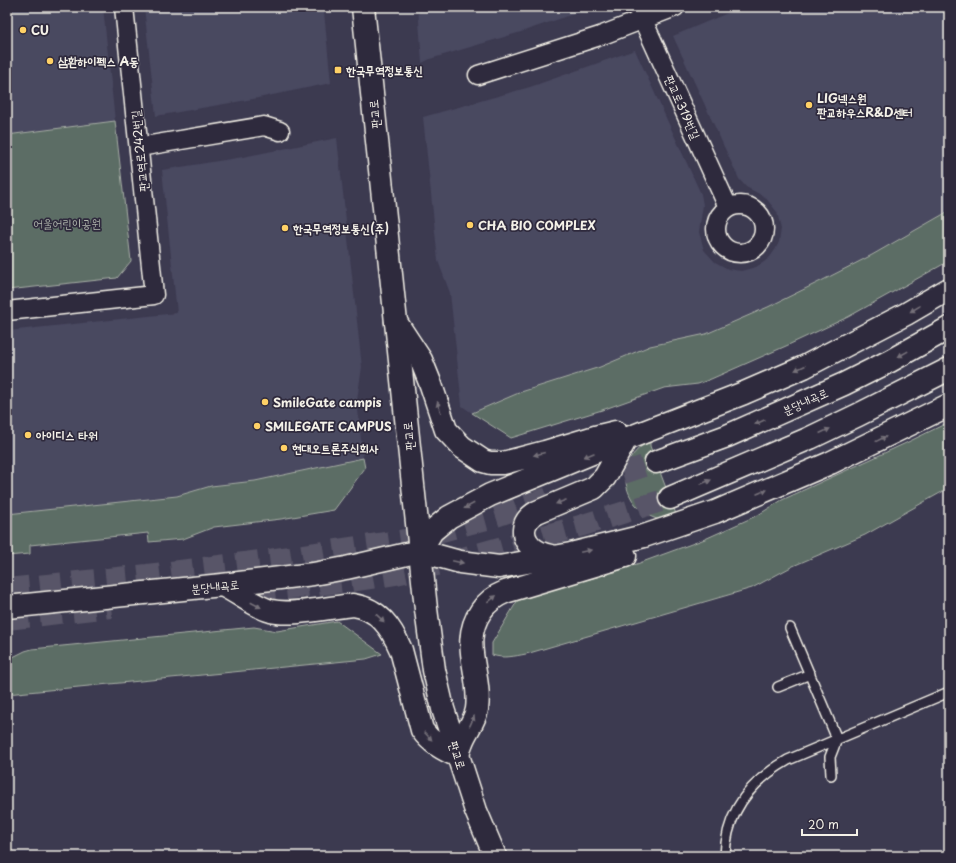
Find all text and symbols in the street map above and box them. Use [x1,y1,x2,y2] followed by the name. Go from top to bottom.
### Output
[31,21,49,39] place label: CU
[18,25,28,35] marker: CU
[58,52,139,70] place label: 삼환하이펙스 A동
[45,56,55,66] marker: 삼환하이펙스 A동
[345,61,423,79] place label: 한국무역정보통신
[333,65,343,75] marker: 한국무역정보통신
[661,72,705,142] street label: 판교로319번길
[817,89,913,121] place label: LIG넥스원 판교하우스R&D센터
[364,99,384,129] street label: 판교로
[804,100,814,110] marker: LIG넥스원 판교하우스R&D센터
[126,109,152,193] street label: 판교역로242번길
[33,214,101,232] park label: 어울어린이공원
[478,216,597,234] place label: CHA BIO COMPLEX
[292,219,389,237] place label: 한국무역정보통신(주)
[465,220,475,230] marker: CHA BIO COMPLEX
[280,223,290,233] marker: 한국무역정보통신(주)
[909,305,921,312] one-way arrow
[897,350,909,357] one-way arrow
[794,365,805,371] one-way arrow
[779,383,831,419] street label: 분당내곡로
[273,393,382,411] place label: SmileGate campis
[260,397,270,407] marker: SmileGate campis
[435,401,441,413] one-way arrow
[265,417,392,435] place label: SMILEGATE CAMPUS
[755,419,766,425] one-way arrow
[252,421,262,431] marker: SMILEGATE CAMPUS
[398,421,418,451] street label: 판교로
[36,426,98,444] place label: 아이디스 타워
[819,428,831,434] one-way arrow
[23,430,33,440] marker: 아이디스 타워
[875,436,886,442] one-way arrow
[292,439,379,457] place label: 현대오트론주식회사
[279,443,289,453] marker: 현대오트론주식회사
[533,451,545,457] one-way arrow
[583,451,595,458] one-way arrow
[700,479,712,485] one-way arrow
[756,489,768,496] one-way arrow
[555,500,567,506] one-way arrow
[464,502,475,509] one-way arrow
[580,548,592,554] one-way arrow
[452,559,464,565] one-way arrow
[190,575,240,597] street label: 분당내곡로
[487,595,498,604] one-way arrow
[250,602,261,608] one-way arrow
[375,613,385,622] one-way arrow
[470,714,476,726] one-way arrow
[423,731,432,741] one-way arrow
[445,738,471,772] street label: 판교로
[802,811,857,837] scale bar
[808,815,839,833] text: 20 m

